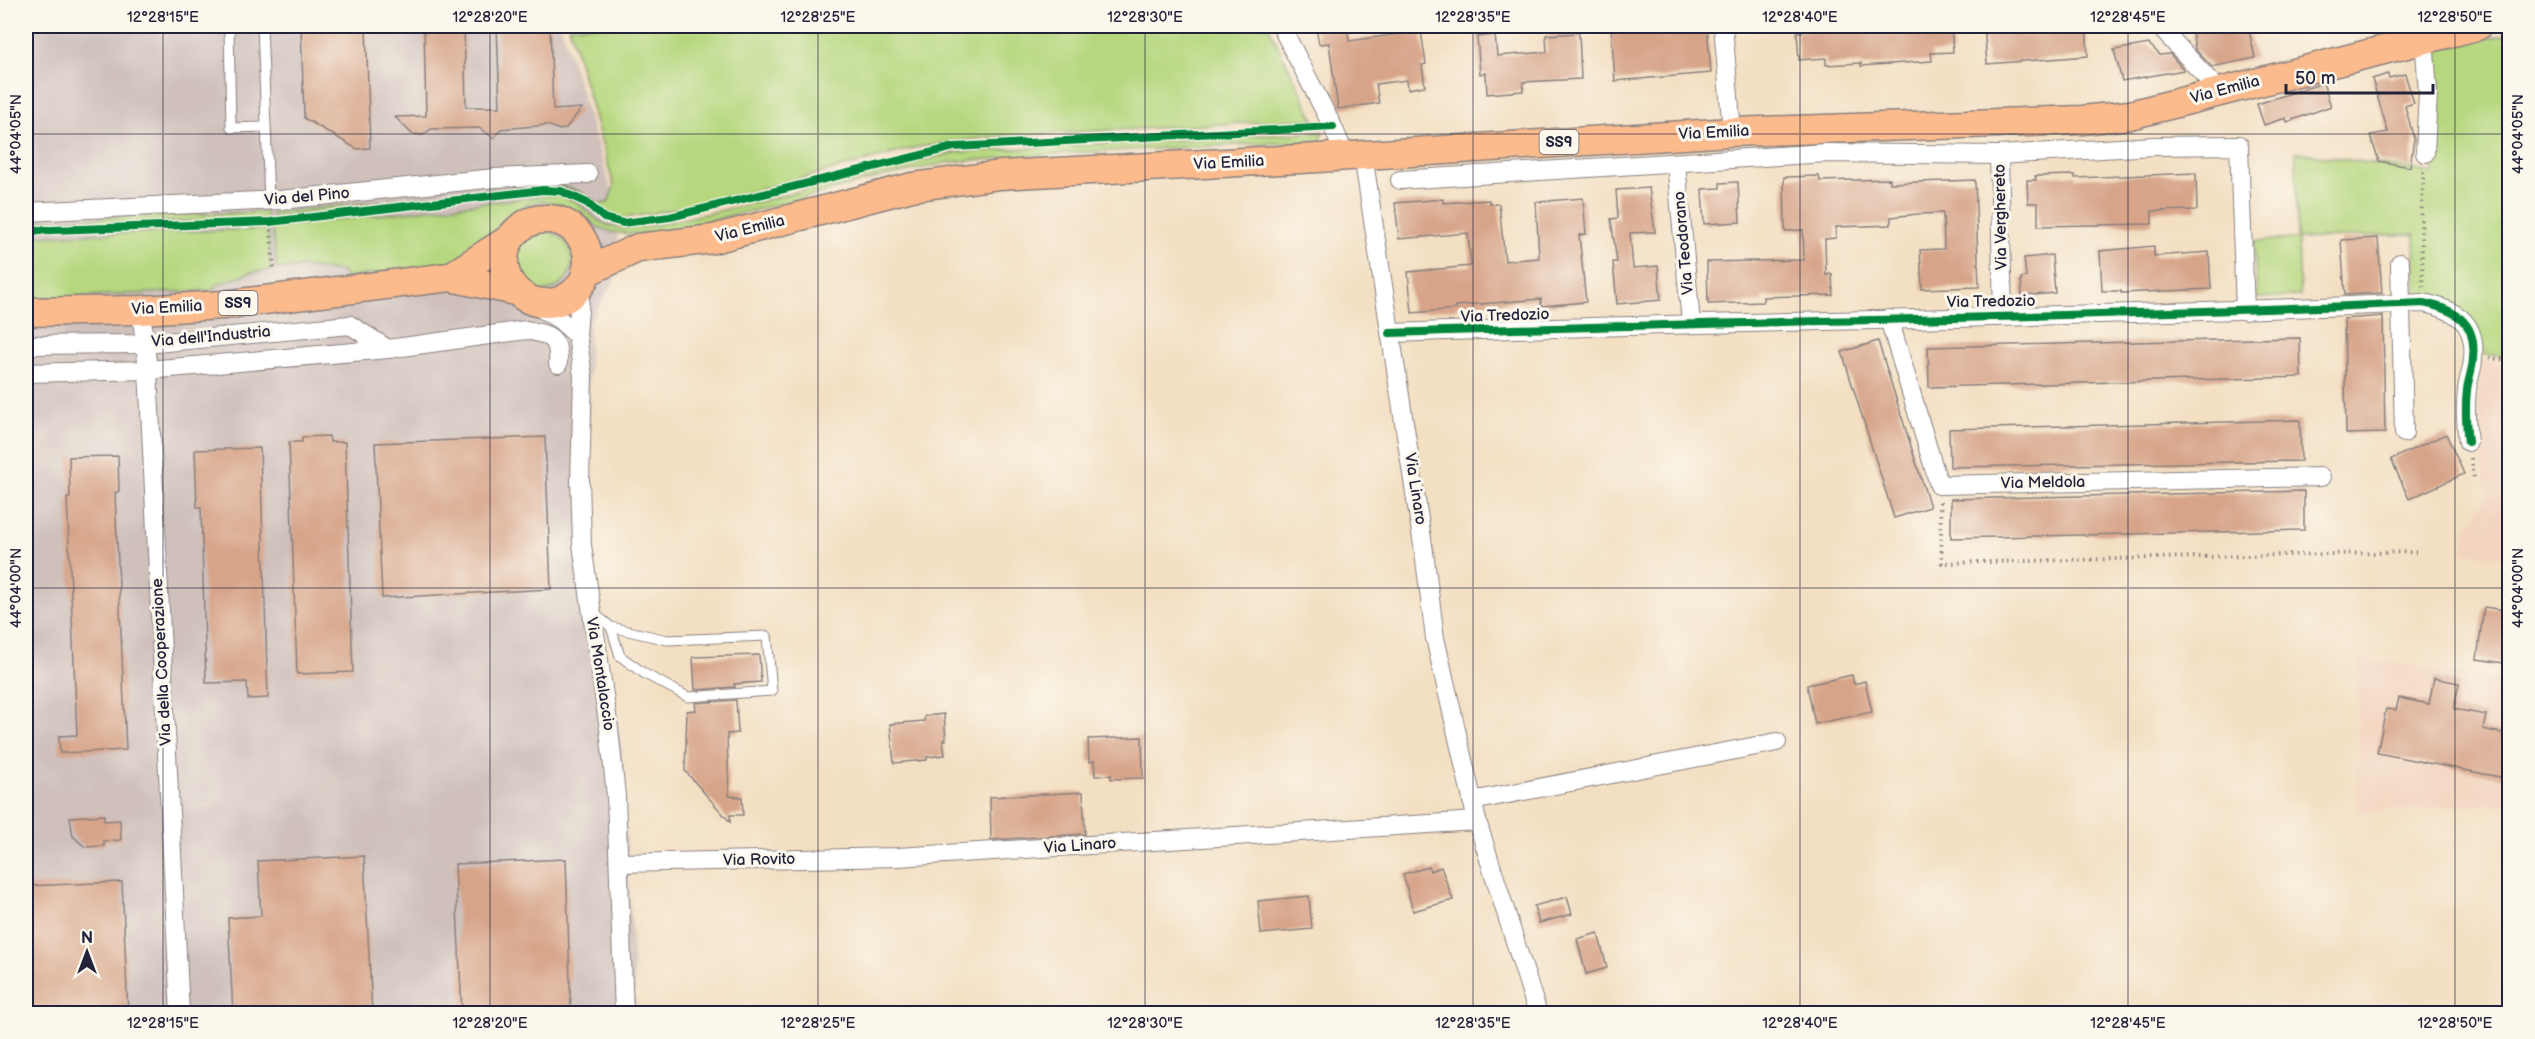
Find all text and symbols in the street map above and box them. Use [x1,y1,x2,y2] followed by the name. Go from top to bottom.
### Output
[127,8,199,27] text: 12°28'15"E
[452,8,528,27] text: 12°28'20"E
[781,8,856,27] text: 12°28'25"E
[1107,8,1183,27] text: 12°28'30"E
[1435,8,1511,27] text: 12°28'35"E
[1762,8,1838,27] text: 12°28'40"E
[2090,8,2166,27] text: 12°28'45"E
[2418,8,2493,27] text: 12°28'50"E
[2286,57,2433,95] scale bar
[2295,68,2336,89] text: 50 m
[2188,72,2262,108] street label: Via Emilia
[7,94,26,174] text: 44°04'05"N
[2509,94,2528,174] text: 44°04'05"N
[1678,122,1750,144] street label: Via Emilia
[1540,130,1578,154] road number: SS9
[1193,152,1265,174] street label: Via Emilia
[1991,164,2011,270] street label: Via Verghereto
[264,184,350,210] street label: Via del Pino
[1670,190,1698,296] street label: Via Teodorano
[713,211,787,247] street label: Via Emilia
[218,291,258,315] road number: SS9
[1946,292,2036,312] street label: Via Tredozio
[131,297,203,319] street label: Via Emilia
[1460,305,1550,327] street label: Via Tredozio
[150,322,272,352] street label: Via dell'Industria
[1400,452,1430,526] street label: Via Linaro
[2001,473,2085,493] street label: Via Meldola
[7,548,26,628] text: 44°04'00"N
[2509,548,2528,628] text: 44°04'00"N
[148,577,176,746] street label: Via della Cooperazione
[582,616,618,732] street label: Via Montalaccio
[1043,834,1117,858] street label: Via Linaro
[723,850,795,870] street label: Via Rovito
[57,922,117,982] north arrow
[81,929,93,948] text: N
[127,1014,199,1033] text: 12°28'15"E
[452,1014,528,1033] text: 12°28'20"E
[781,1014,856,1033] text: 12°28'25"E
[1107,1014,1183,1033] text: 12°28'30"E
[1435,1014,1511,1033] text: 12°28'35"E
[1762,1014,1838,1033] text: 12°28'40"E
[2090,1014,2166,1033] text: 12°28'45"E
[2418,1014,2493,1033] text: 12°28'50"E

